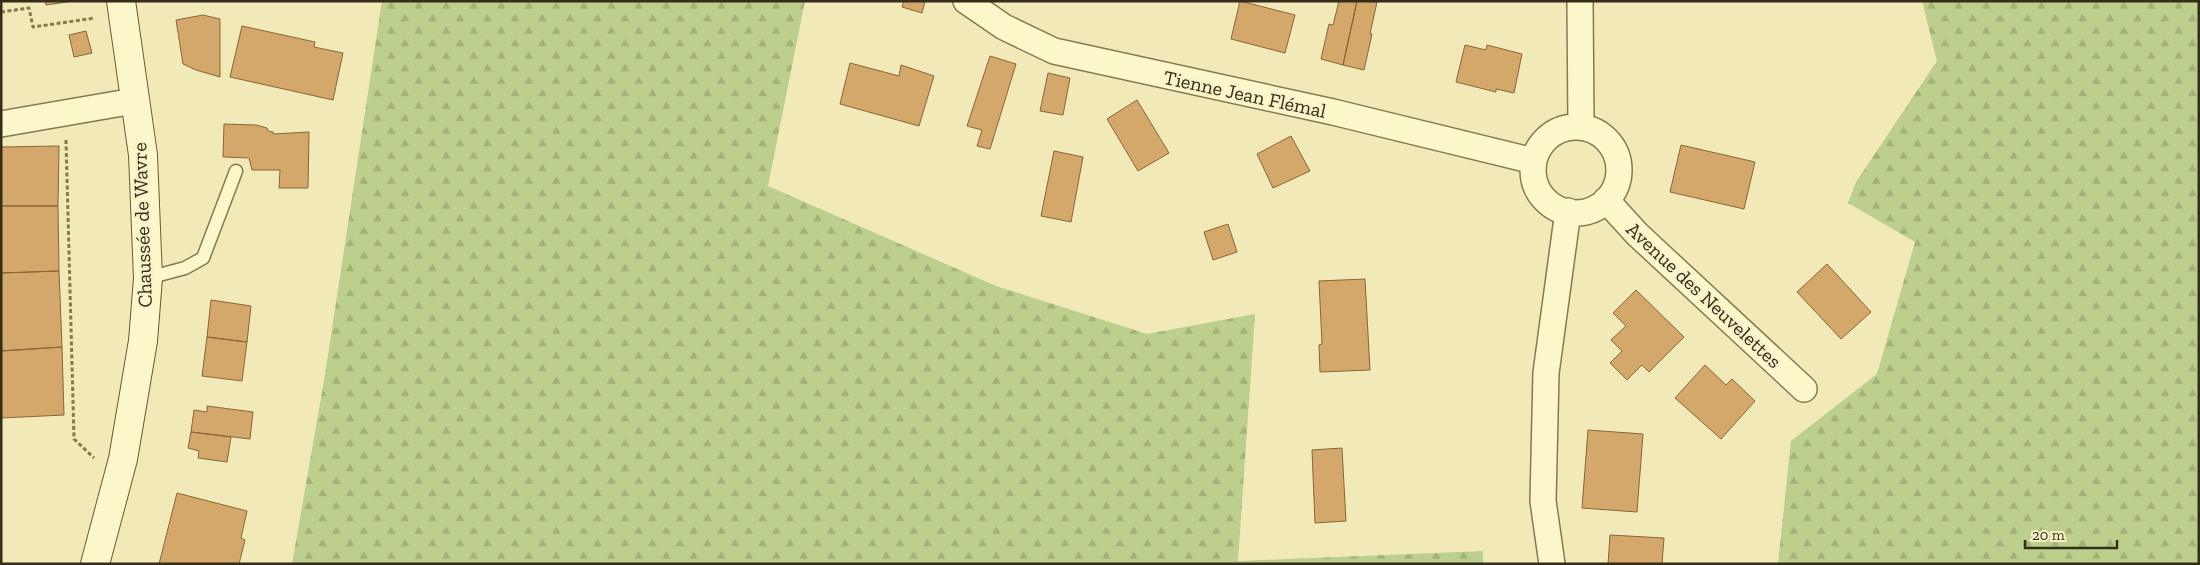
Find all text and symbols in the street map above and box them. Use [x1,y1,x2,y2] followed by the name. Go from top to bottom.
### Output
[1161,65,1329,123] street label: Tienne Jean Flémal
[127,142,157,308] street label: Chaussée de Wavre
[1621,217,1787,373] street label: Avenue des Neuvelettes
[2025,518,2118,550] scale bar
[2032,526,2065,544] text: 20 m

